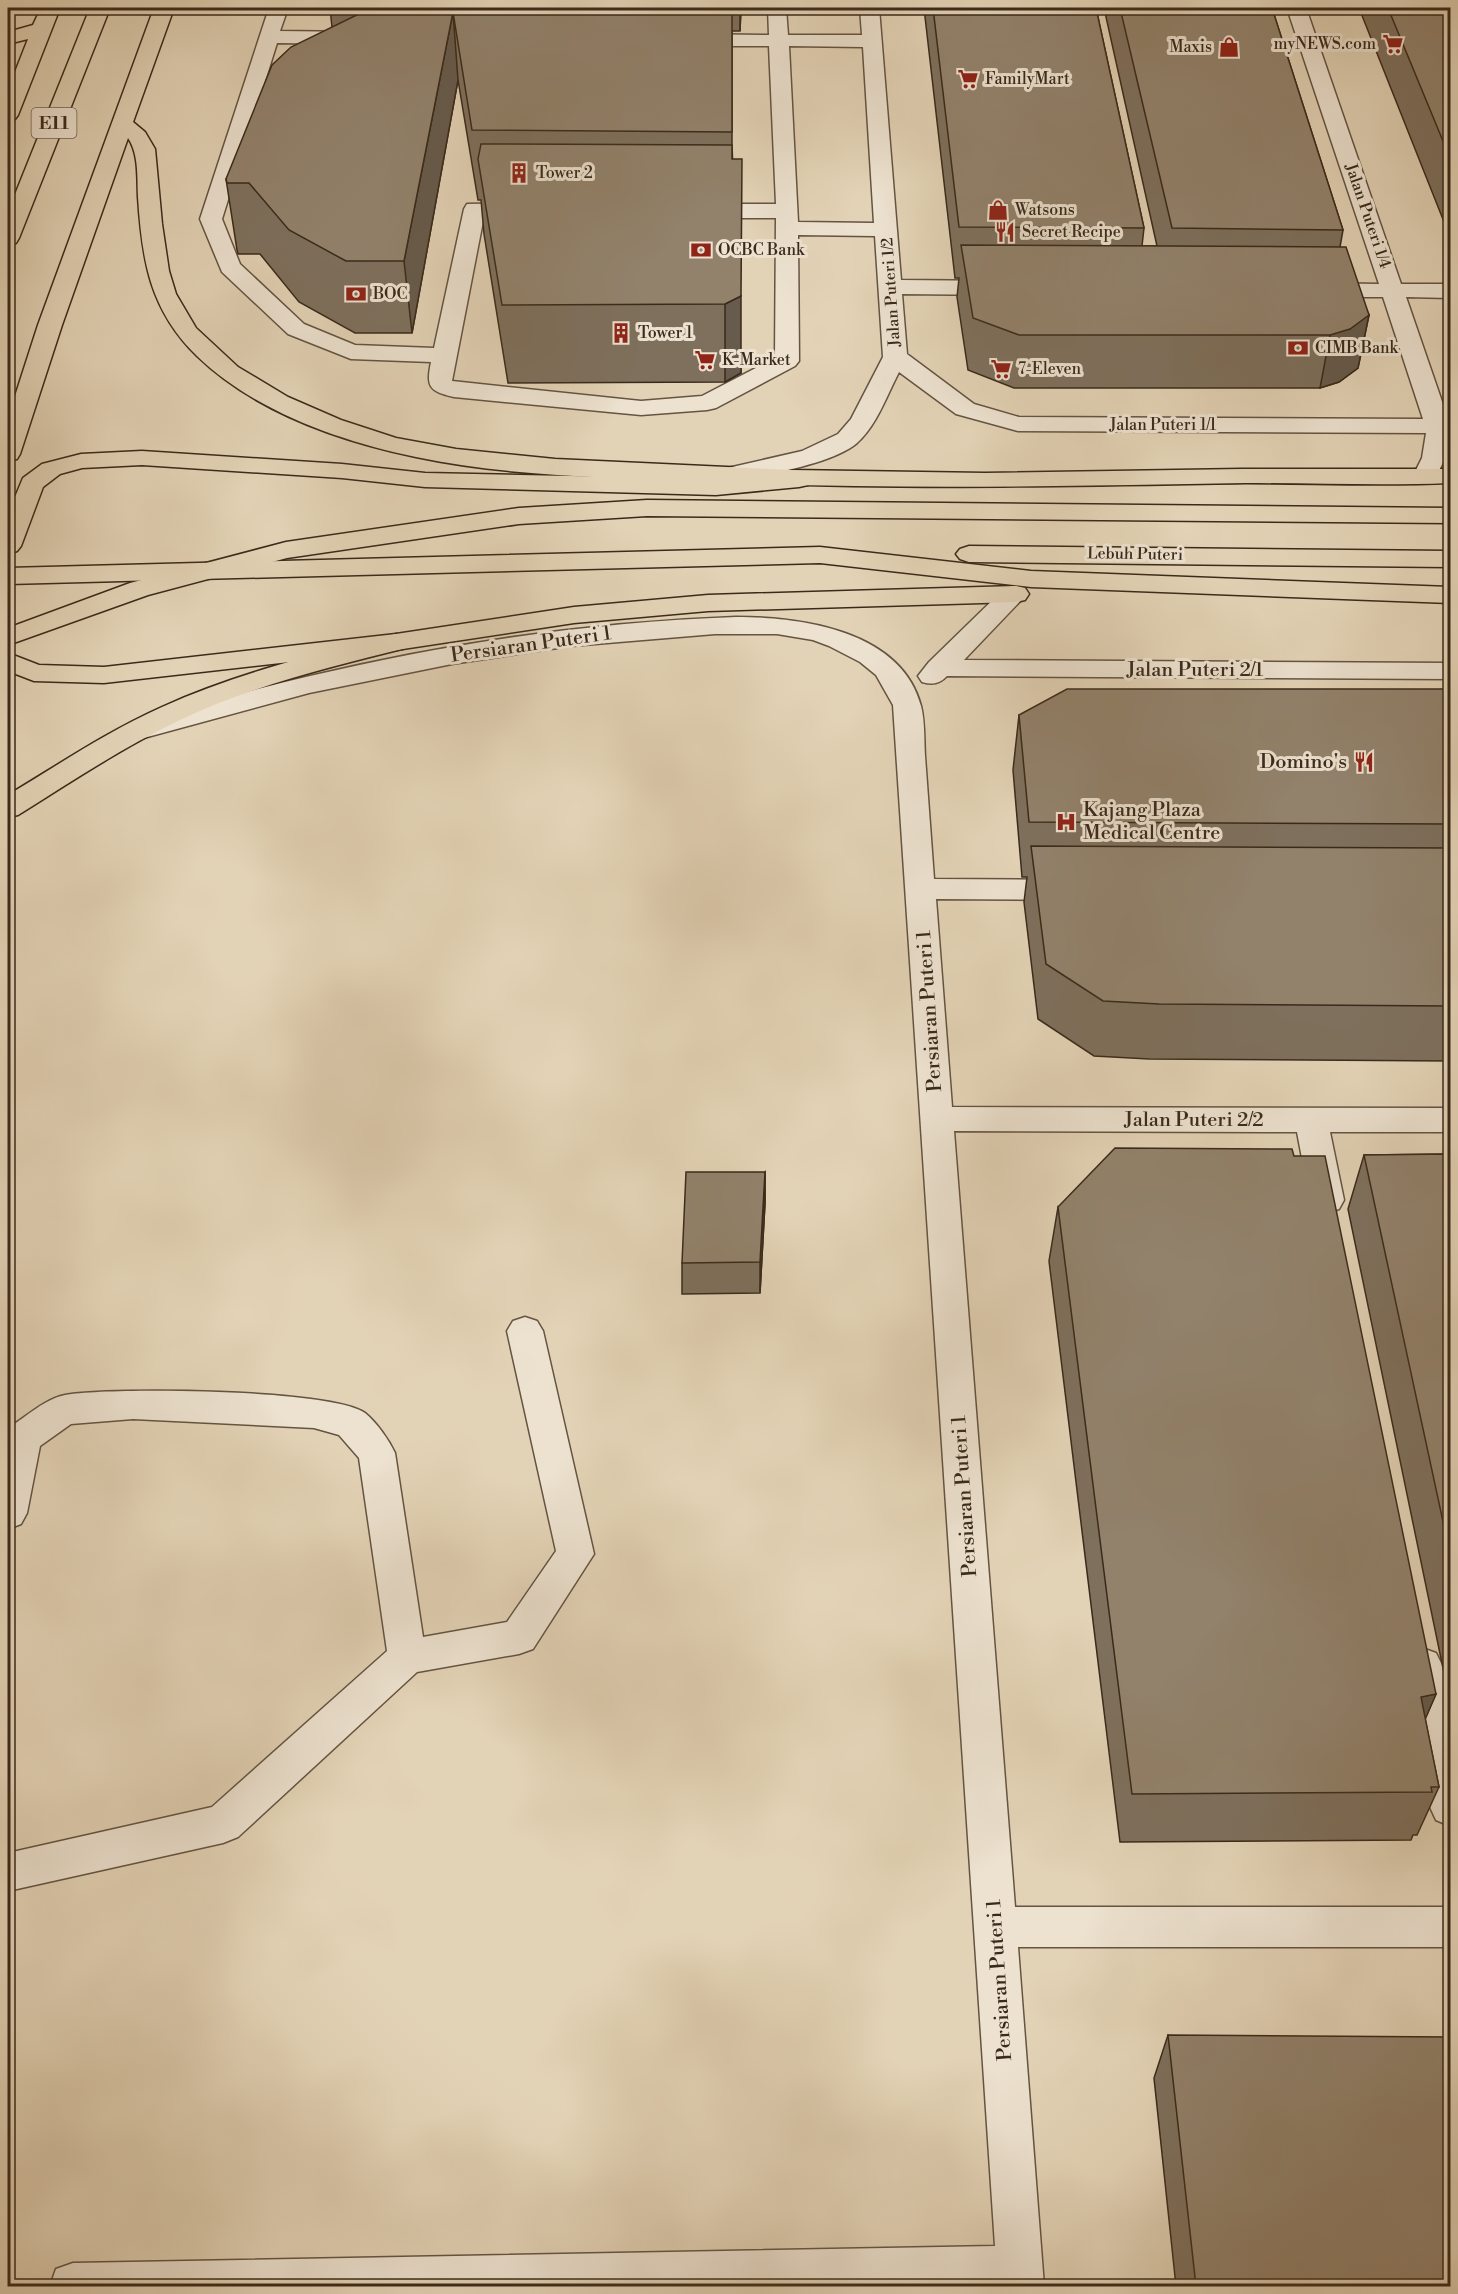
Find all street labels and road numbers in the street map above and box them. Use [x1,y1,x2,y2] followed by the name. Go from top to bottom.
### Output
[32,108,76,138] road number: E11
[1340,160,1395,272] street label: Jalan Puteri 1/4
[877,237,905,348] street label: Jalan Puteri 1/2
[1109,415,1217,435] street label: Jalan Puteri 1/1
[1087,543,1183,565] street label: Lebuh Puteri
[449,621,613,669] street label: Persiaran Puteri 1
[1126,658,1264,683] street label: Jalan Puteri 2/1
[912,929,948,1093] street label: Persiaran Puteri 1
[1123,1108,1264,1133] street label: Jalan Puteri 2/2
[947,1414,983,1578] street label: Persiaran Puteri 1
[982,1898,1018,2062] street label: Persiaran Puteri 1

